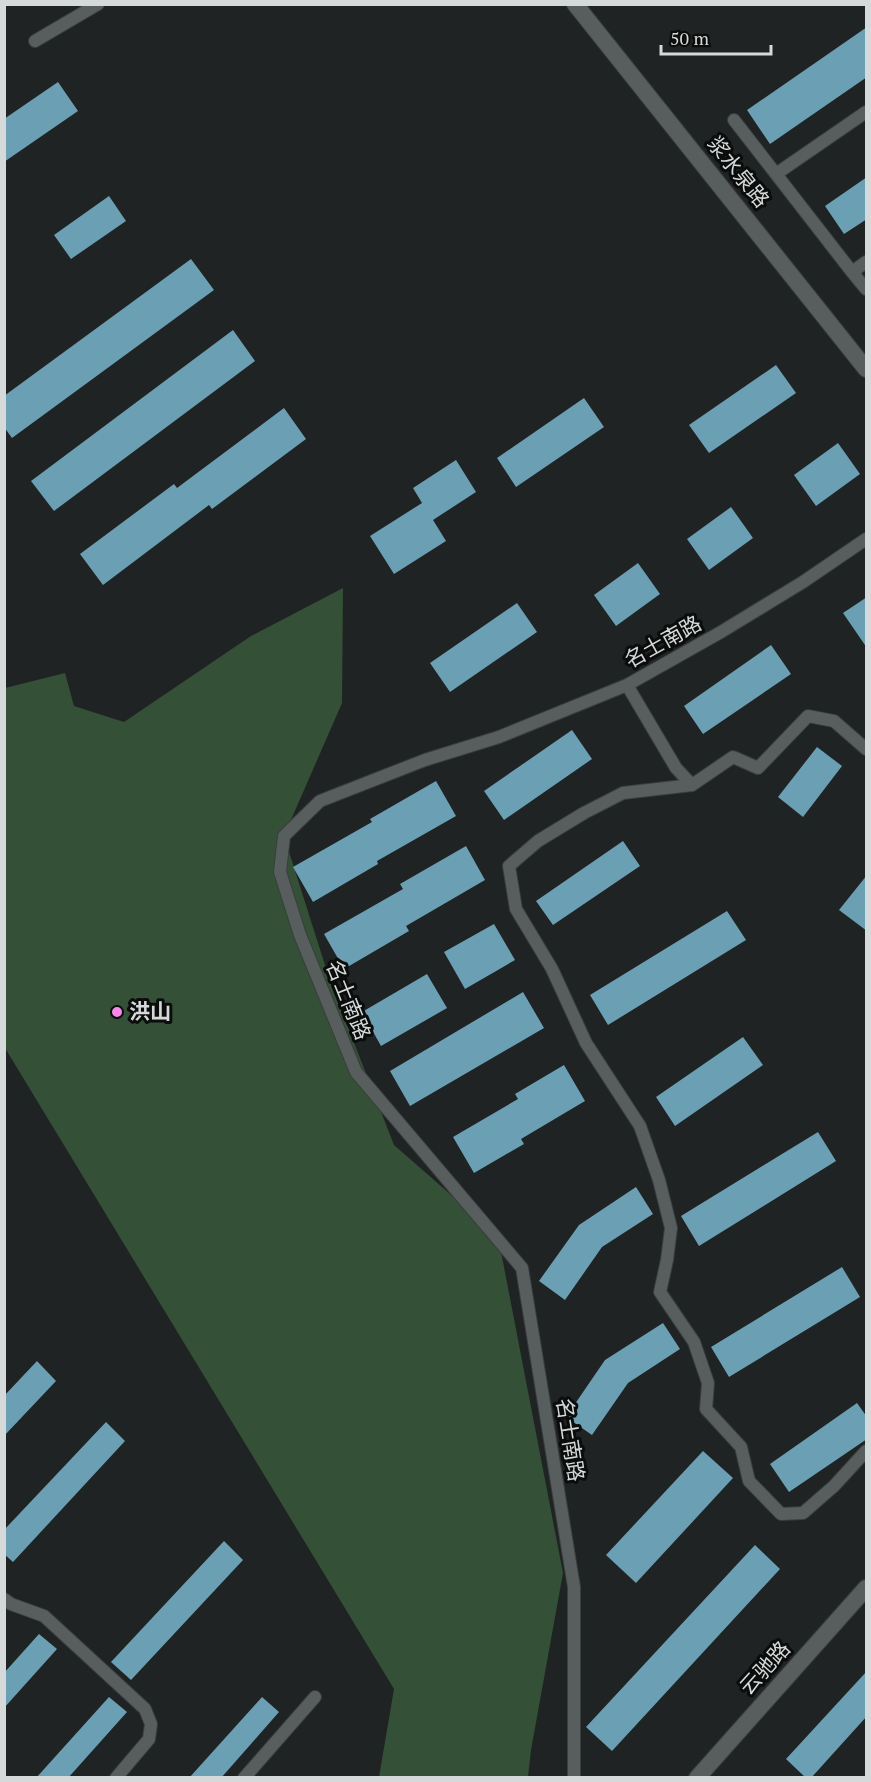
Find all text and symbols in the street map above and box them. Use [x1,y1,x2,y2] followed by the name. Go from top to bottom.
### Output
[661,18,770,56] scale bar
[670,26,710,50] text: 50 m
[701,130,776,213] street label: 浆水泉路
[619,609,706,674] street label: 名士南路
[320,955,378,1044] street label: 名士南路
[129,997,171,1025] place label: 洪山
[110,1005,124,1019] marker: 洪山
[551,1396,591,1484] street label: 名士南路
[733,1635,796,1700] street label: 云驰路

